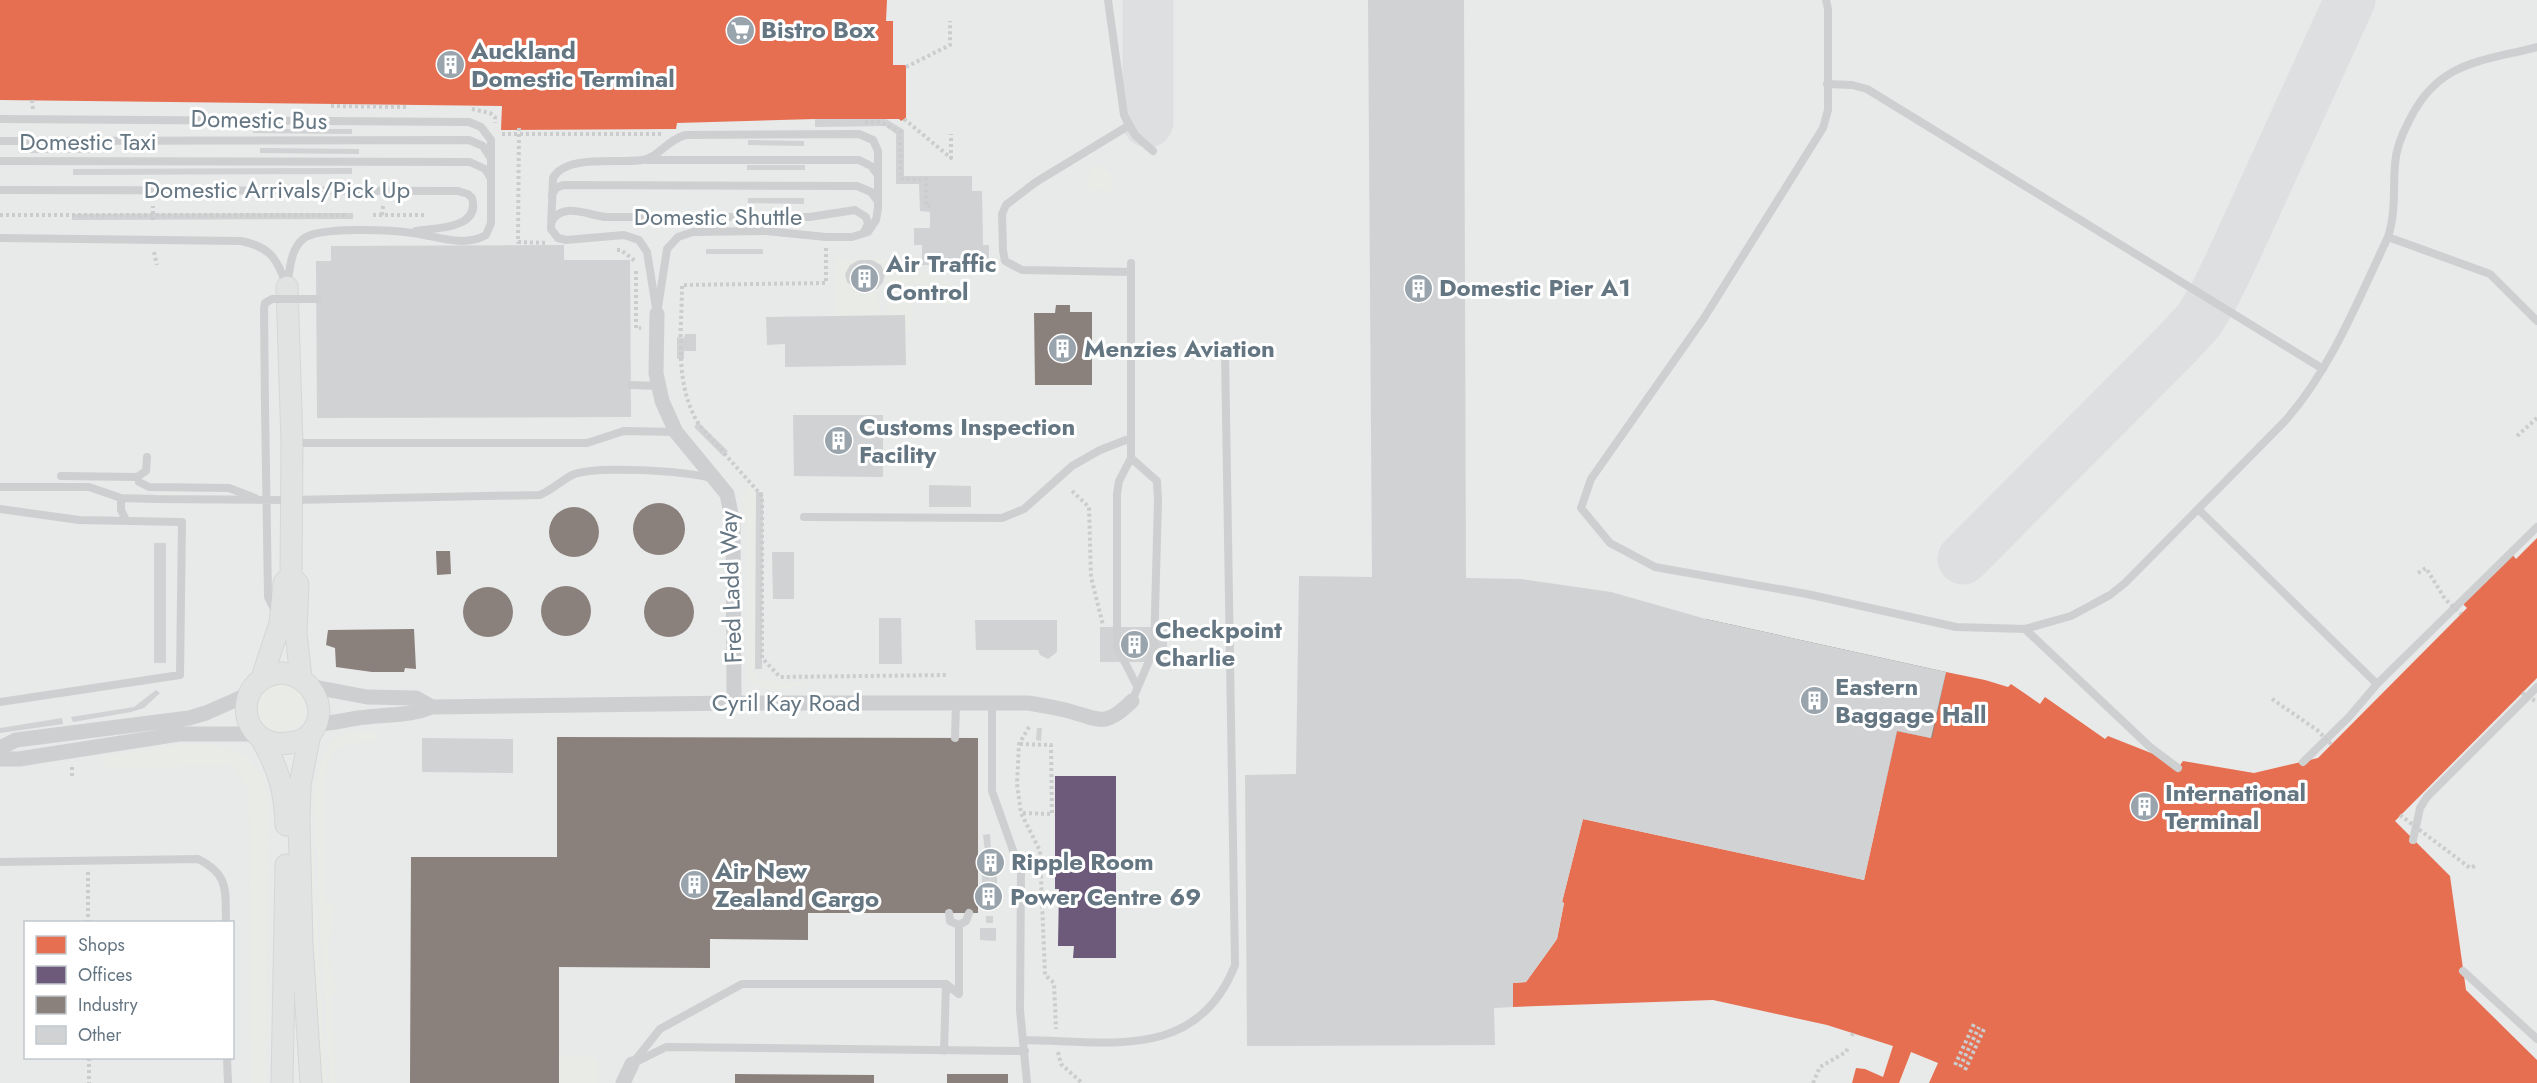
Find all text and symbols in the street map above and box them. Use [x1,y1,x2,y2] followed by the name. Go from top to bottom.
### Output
[761,12,876,47] place label: Bistro Box
[724,14,756,46] supermarket icon: Bistro Box
[470,33,675,96] place label: Auckland Domestic Terminal
[434,49,466,81] building icon: Auckland Domestic Terminal
[190,101,328,138] street label: Domestic Bus
[19,124,157,159] street label: Domestic Taxi
[144,172,410,207] street label: Domestic Arrivals/Pick Up
[634,199,802,234] street label: Domestic Shuttle
[885,246,997,309] place label: Air Traffic Control
[849,262,881,294] building icon: Air Traffic Control
[1439,270,1631,305] place label: Domestic Pier A1
[1402,272,1434,304] building icon: Domestic Pier A1
[1084,331,1275,366] place label: Menzies Aviation
[1047,333,1079,365] building icon: Menzies Aviation
[859,409,1075,472] place label: Customs Inspection Facility
[822,425,854,457] building icon: Customs Inspection Facility
[710,510,751,664] street label: Fred Ladd Way
[1155,612,1282,675] place label: Checkpoint Charlie
[1118,628,1150,660] building icon: Checkpoint Charlie
[1835,669,1986,732] place label: Eastern Baggage Hall
[712,685,860,720] street label: Cyril Kay Road
[1798,685,1830,717] building icon: Eastern Baggage Hall
[2165,775,2306,838] place label: International Terminal
[2128,791,2160,823] building icon: International Terminal
[1011,844,1154,879] place label: Ripple Room
[974,846,1006,878] building icon: Ripple Room
[714,853,879,916] place label: Air New Zealand Cargo
[678,869,710,901] building icon: Air New Zealand Cargo
[1010,879,1201,914] place label: Power Centre 69
[973,881,1005,913] building icon: Power Centre 69
[24,921,234,1059] legend
[78,932,125,958] text: Shops
[78,962,132,988] text: Offices
[78,992,138,1018] text: Industry
[78,1022,122,1048] text: Other

